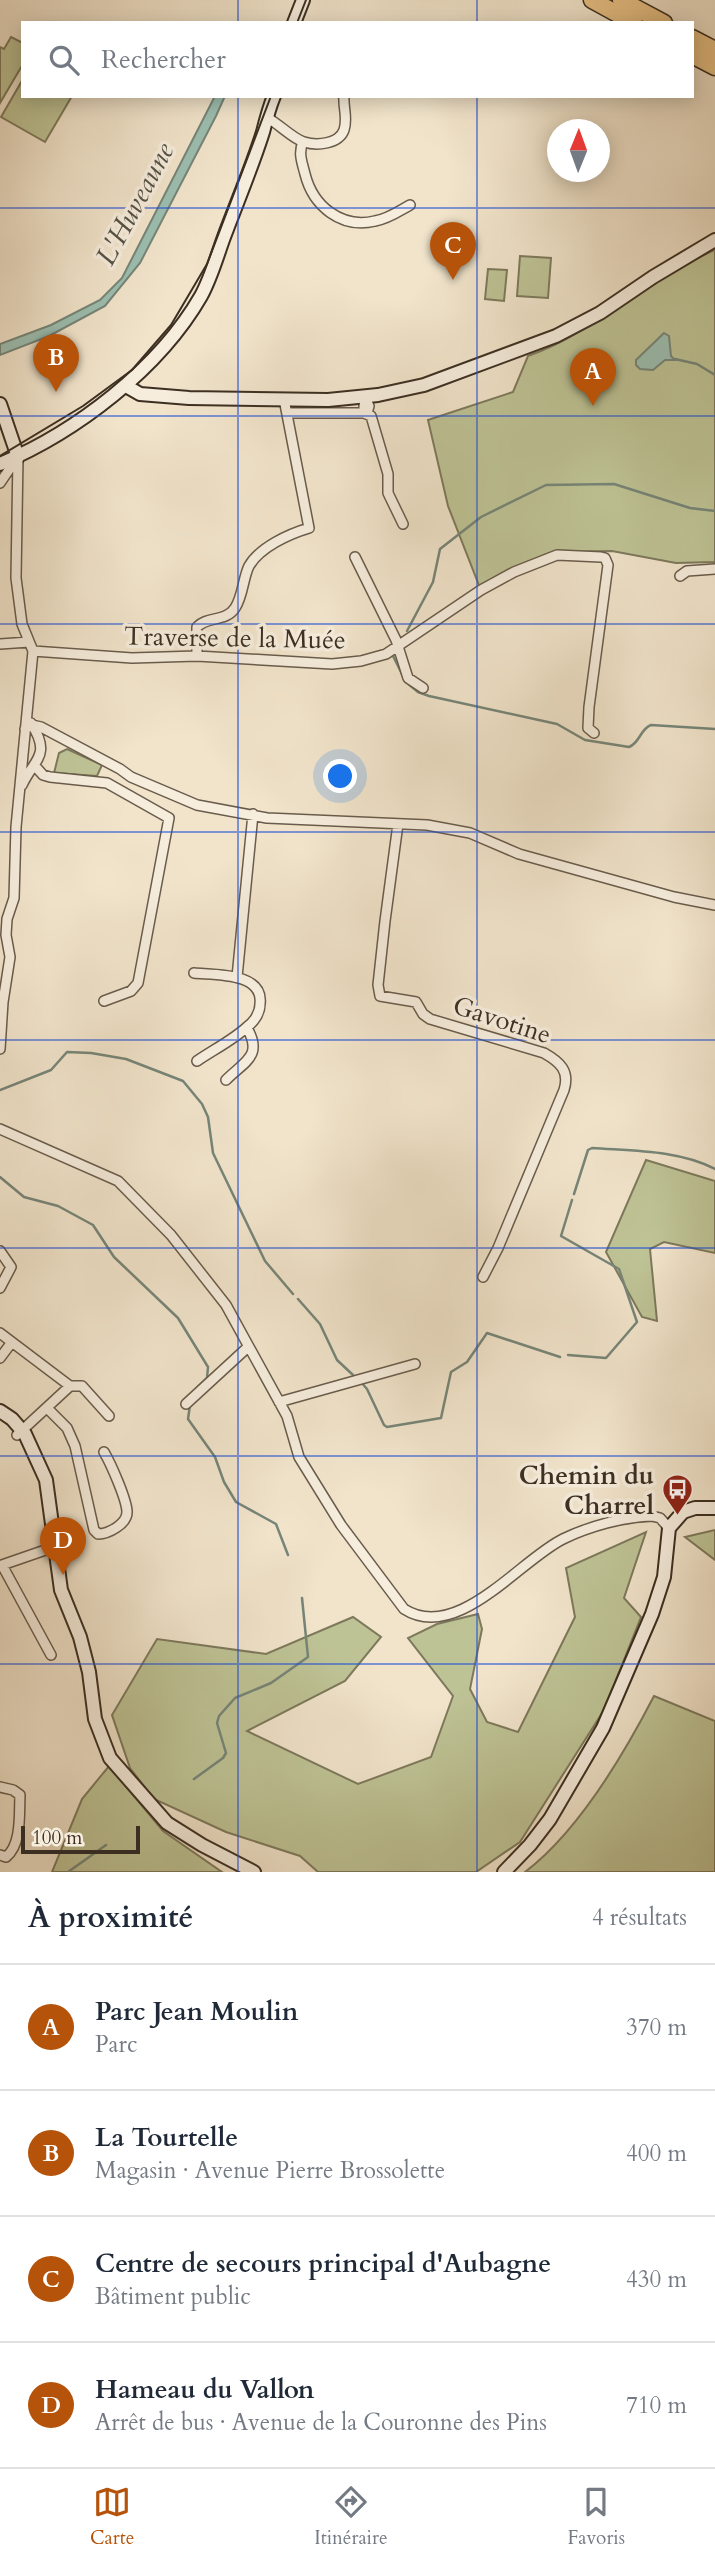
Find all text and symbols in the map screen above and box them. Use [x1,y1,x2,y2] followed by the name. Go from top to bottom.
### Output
[21,21,694,98] search box
[45,41,83,79] icon: search
[101,42,226,77] text: Rechercher
[547,119,610,182] north arrow
[87,136,183,272] water label: L'Huveaune
[430,222,476,280] pin: C
[33,334,79,392] pin: B
[570,348,616,406] pin: A
[124,619,346,657] street label: Traverse de la Muée
[323,759,357,793] your location
[448,988,556,1052] street label: Gavotine
[519,1458,654,1523] place label: Chemin du Charrel
[660,1473,694,1517] bus stop icon: Chemin du Charrel
[40,1517,86,1575] pin: D
[21,1823,140,1855] scale bar
[32,1825,82,1851] text: 100 m
[28,1897,193,1938] text: À proximité
[592,1902,687,1933] text: 4 résultats
[95,1994,299,2029] text: Parc Jean Moulin
[42,2012,60,2043] text: A
[626,2012,687,2043] text: 370 m
[95,2029,137,2060] text: Parc
[95,2120,238,2155] text: La Tourtelle
[43,2138,59,2169] text: B
[626,2138,687,2169] text: 400 m
[95,2155,445,2186] text: Magasin · Avenue Pierre Brossolette
[95,2246,551,2281] text: Centre de secours principal d'Aubagne
[42,2264,60,2295] text: C
[626,2264,687,2295] text: 430 m
[95,2281,251,2312] text: Bâtiment public
[95,2372,314,2407] text: Hameau du Vallon
[41,2390,61,2421] text: D
[626,2390,687,2421] text: 710 m
[95,2407,547,2438] text: Arrêt de bus · Avenue de la Couronne des Pins
[90,2483,134,2551] tab: Carte
[314,2483,388,2551] tab: Itinéraire
[567,2483,625,2551] tab: Favoris

